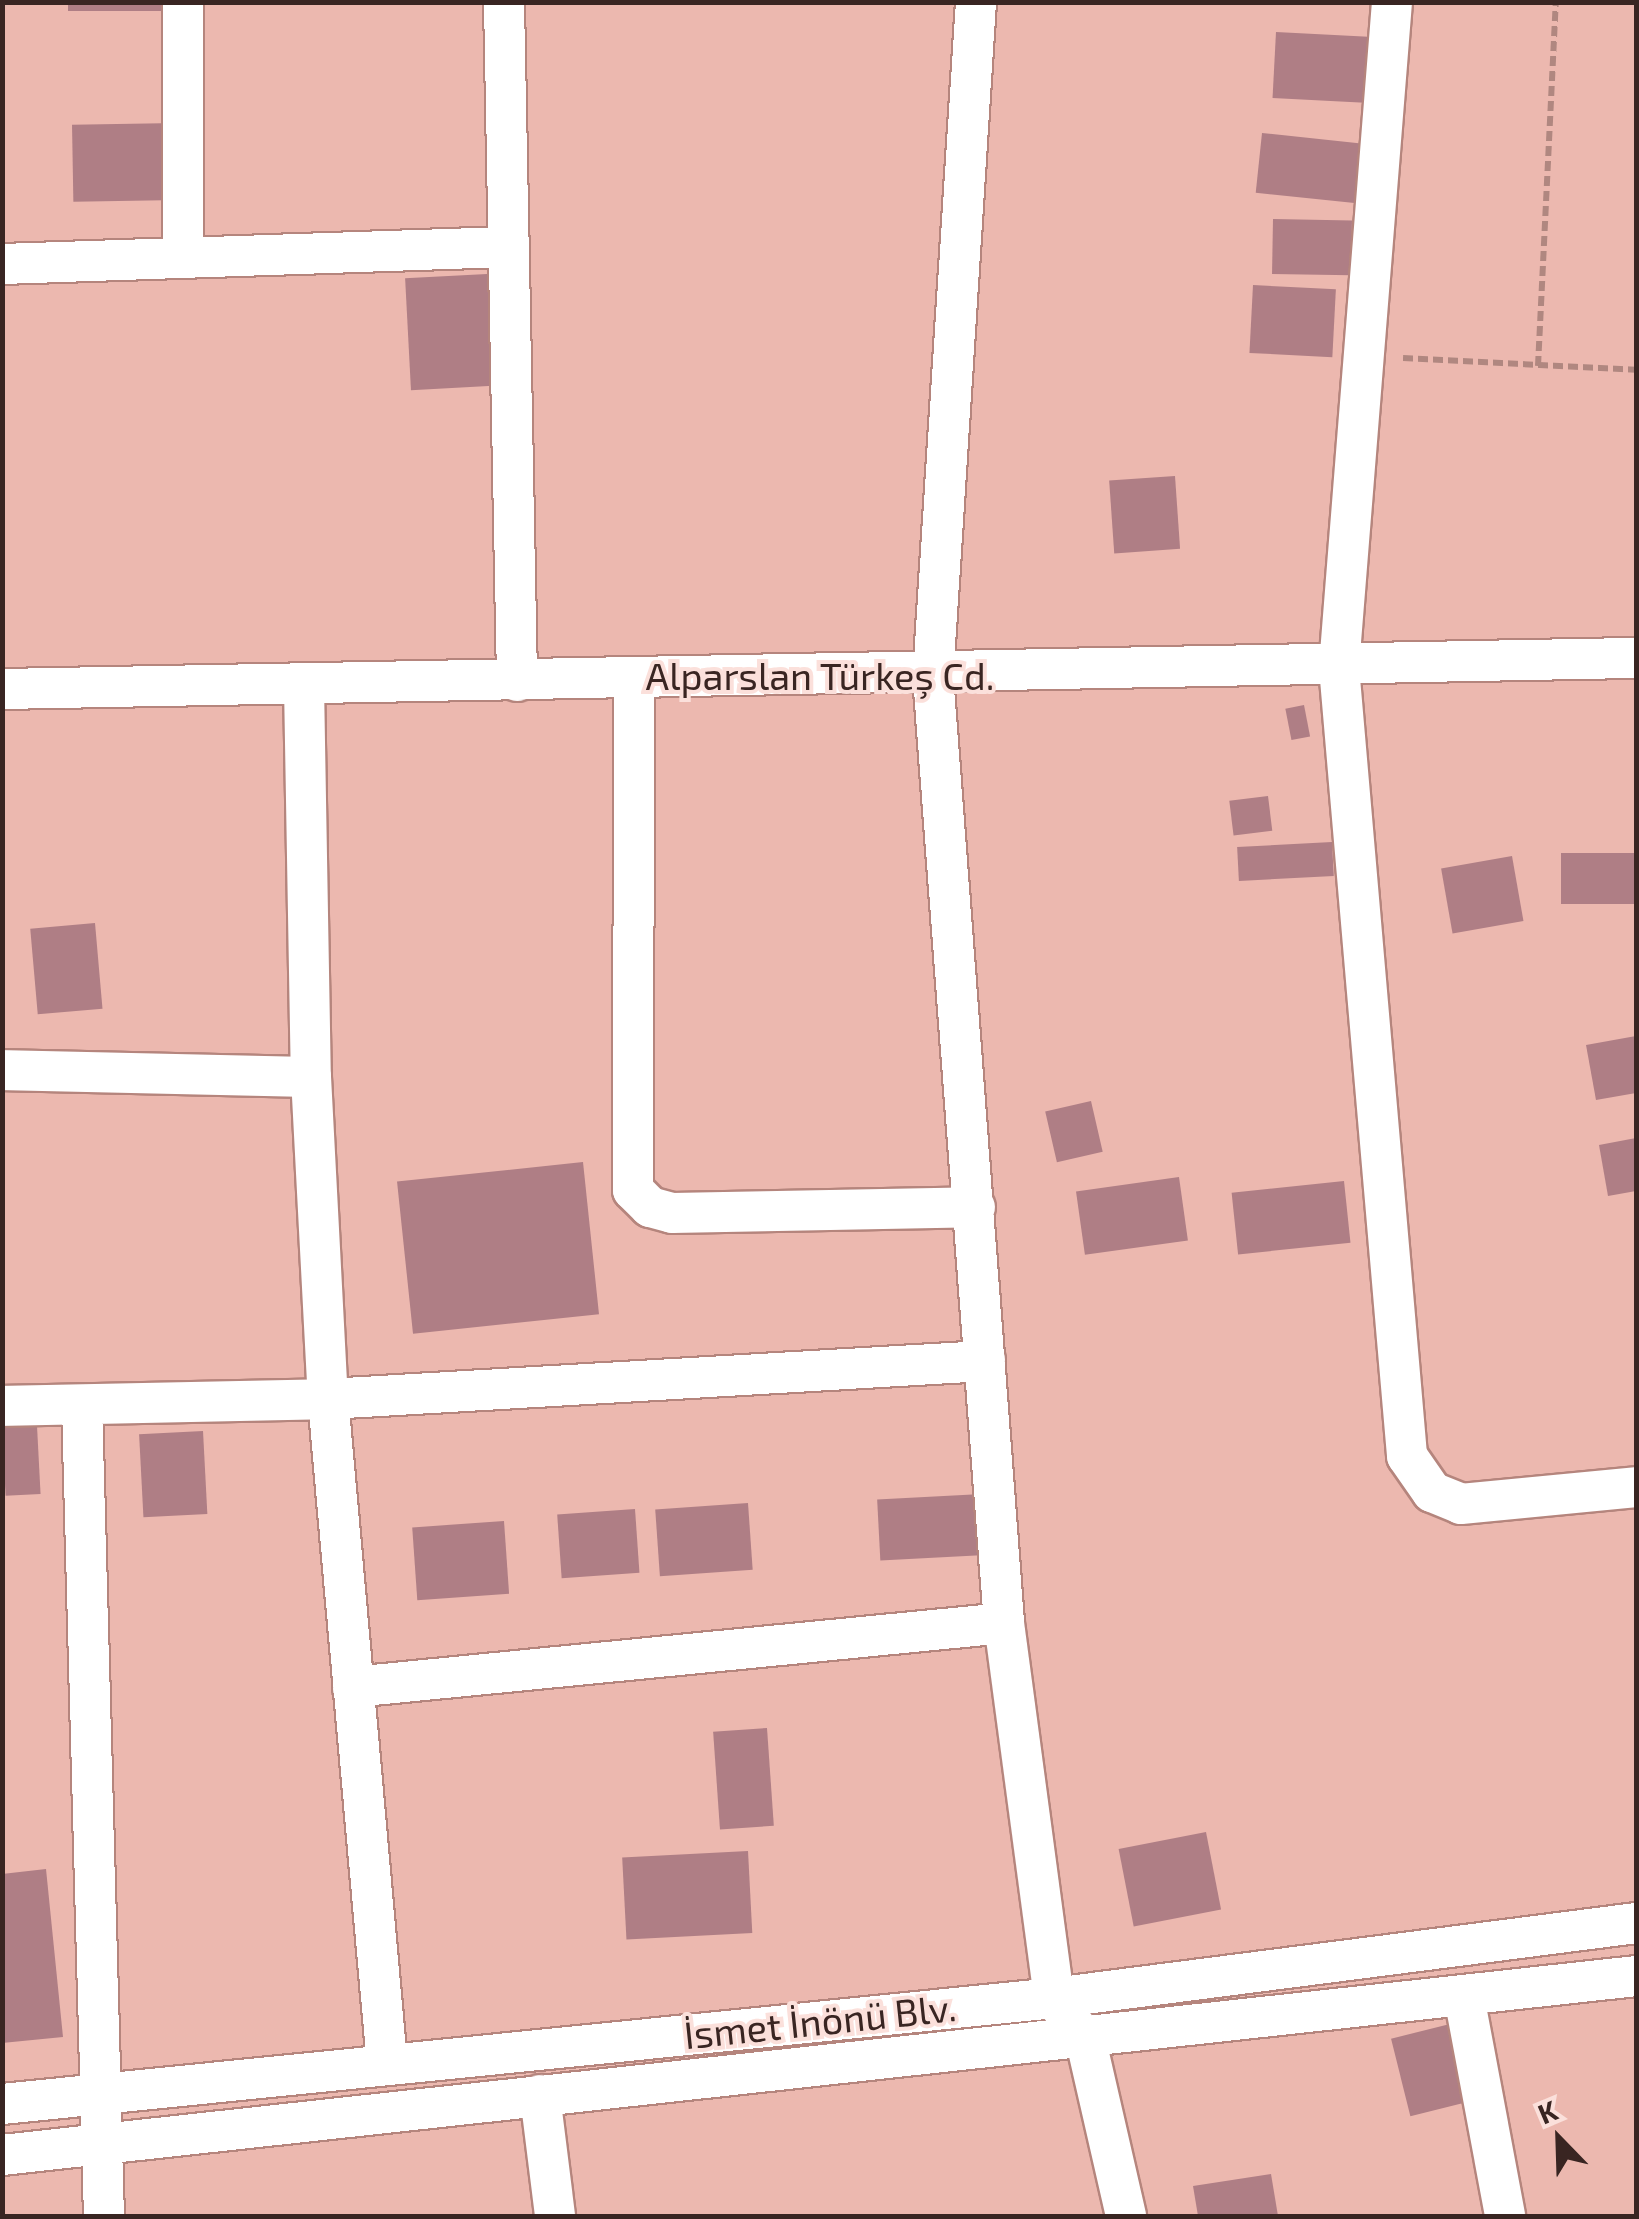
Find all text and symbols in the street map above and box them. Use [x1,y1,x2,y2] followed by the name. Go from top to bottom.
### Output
[645,653,995,699] street label: Alparslan Türkeş Cd.
[682,1984,958,2058] street label: İsmet İnönü Blv.
[1509,2089,1609,2189] north arrow
[1532,2092,1562,2131] text: K

